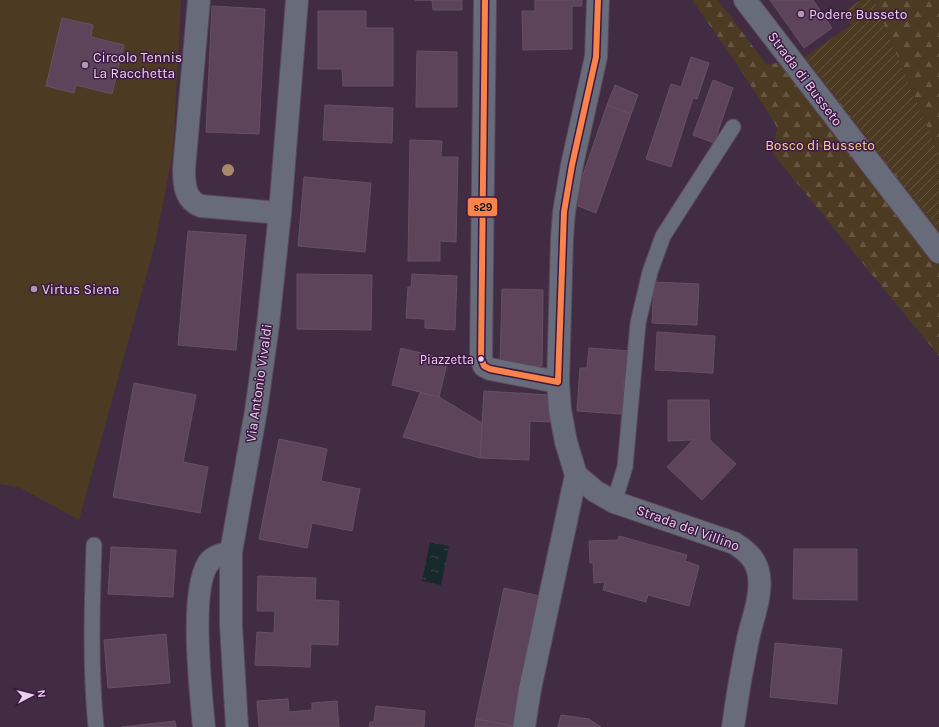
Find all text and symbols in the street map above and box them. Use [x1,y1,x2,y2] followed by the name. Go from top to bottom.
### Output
[809,6,907,23] place label: Podere Busseto
[796,9,806,19] marker: Podere Busseto
[764,29,846,129] street label: Strada di Busseto
[93,49,182,82] place label: Circolo Tennis La Racchetta
[80,60,90,70] marker: Circolo Tennis La Racchetta
[765,137,875,154] park label: Bosco di Busseto
[467,197,498,217] line badge: s29
[473,201,493,214] text: s29
[42,281,120,298] place label: Virtus Siena
[29,284,39,294] marker: Virtus Siena
[242,323,276,443] street label: Via Antonio Vivaldi
[420,352,474,367] place label: Piazzetta
[476,354,486,364] marker: Piazzetta
[634,501,742,555] street label: Strada del Villino
[12,675,52,715] north arrow
[34,689,48,699] text: N

